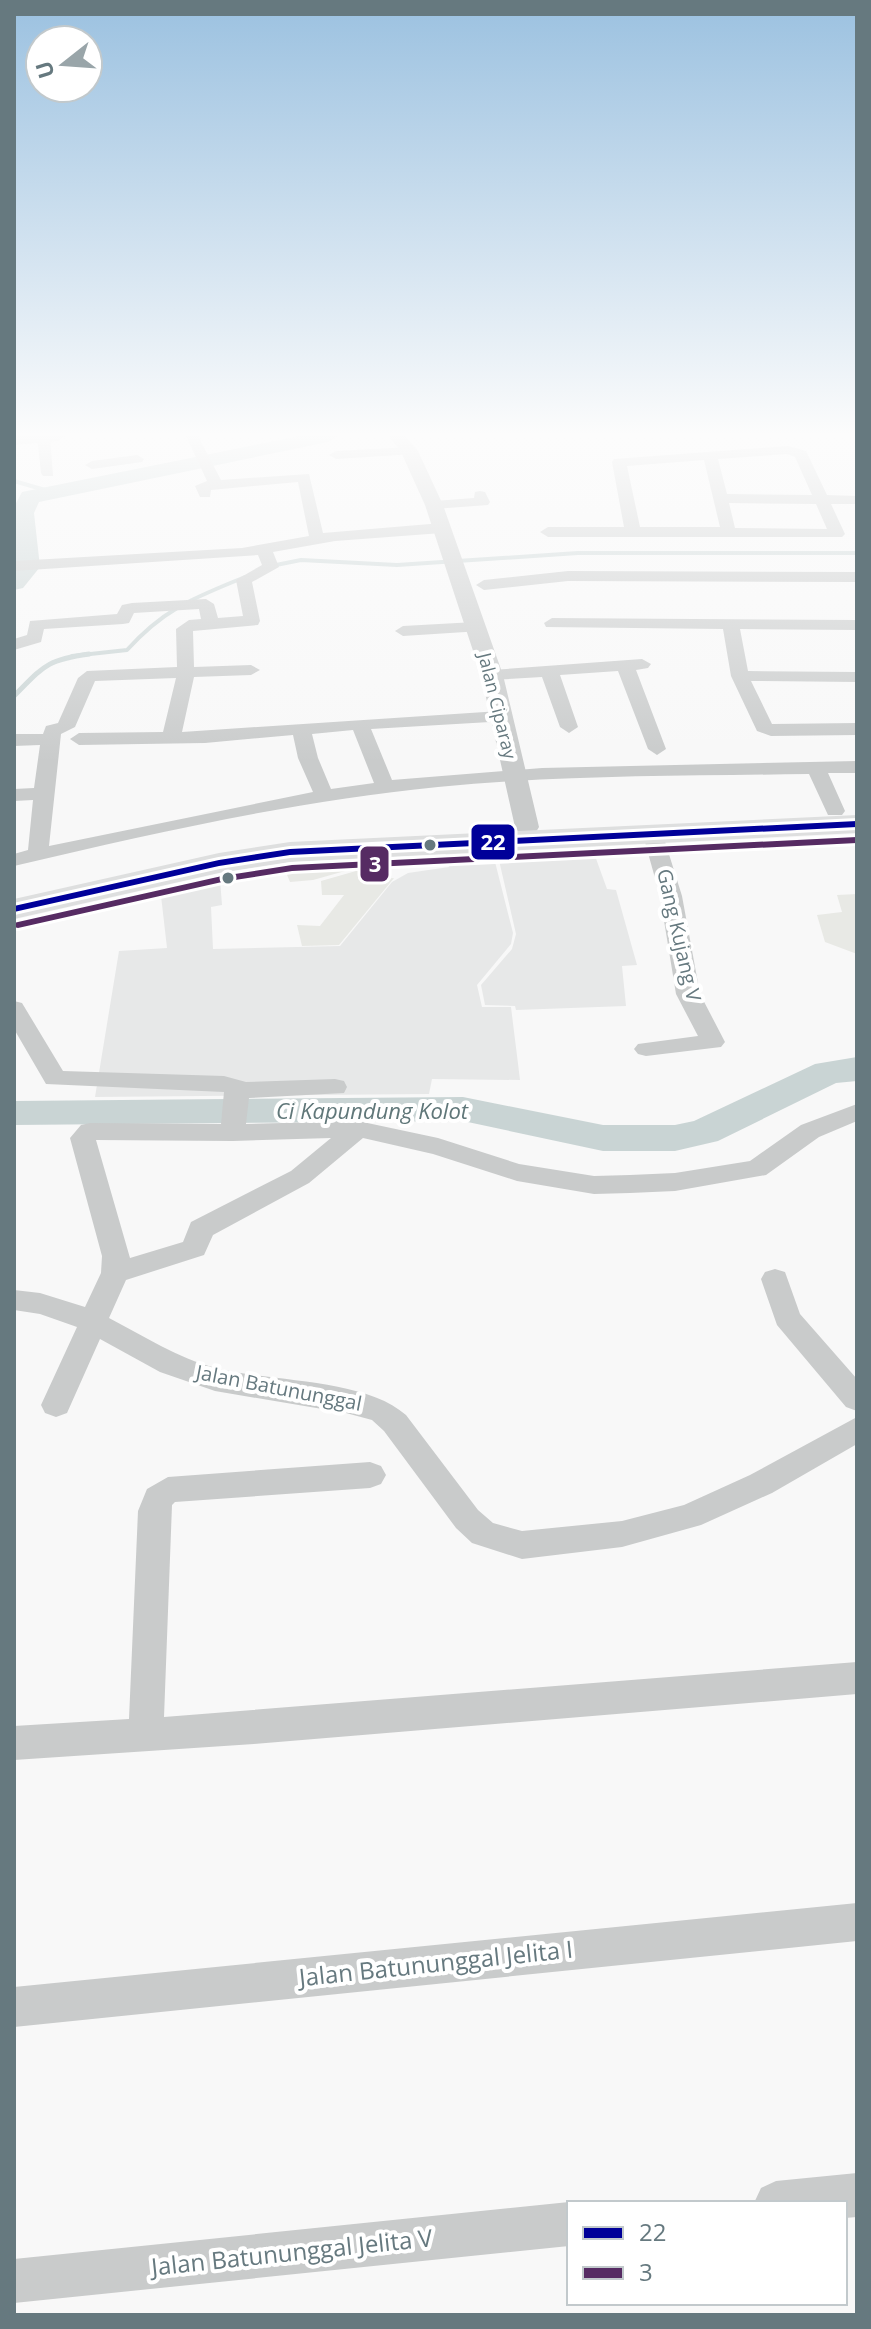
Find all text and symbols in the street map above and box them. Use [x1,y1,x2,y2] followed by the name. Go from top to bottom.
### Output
[24,24,104,104] north arrow
[27,58,61,82] text: U
[473,648,523,762] street label: Jalan Ciparay
[470,823,516,861] line badge: 22
[480,826,506,856] text: 22
[422,837,438,853] unlabelled marker
[359,845,390,883] line badge: 3
[369,848,381,878] text: 3
[651,866,708,1004] street label: Gang Kujang V
[220,870,236,886] unlabelled marker
[276,1095,469,1125] water label: Ci Kapundung Kolot
[192,1358,364,1417] street label: Jalan Batununggal
[295,1932,574,1993] street label: Jalan Batununggal Jelita I
[567,2201,847,2305] legend
[639,2215,666,2248] text: 22
[148,2220,435,2283] street label: Jalan Batununggal Jelita V
[639,2255,653,2288] text: 3

